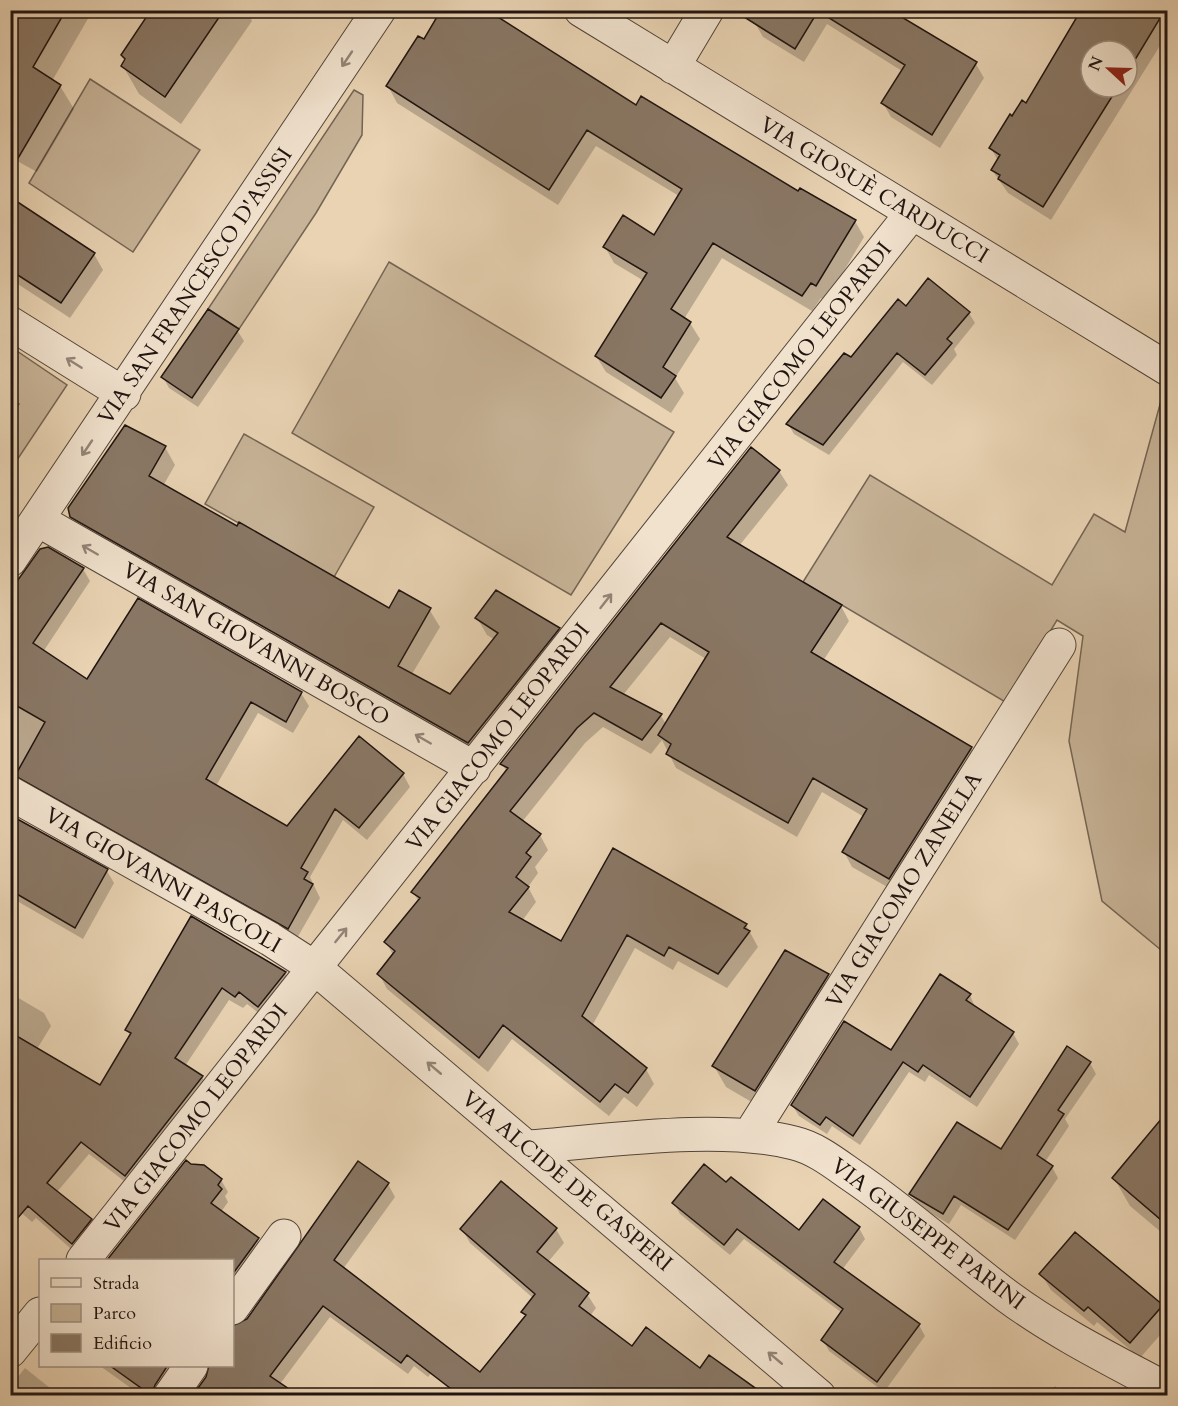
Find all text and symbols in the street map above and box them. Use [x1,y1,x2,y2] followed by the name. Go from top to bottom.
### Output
[1079,39,1139,99] north arrow
[341,50,353,67] one-way arrow
[1083,53,1109,74] text: N
[754,110,994,270] street label: VIA GIOSUÈ CARDUCCI
[91,141,299,431] street label: VIA SAN FRANCESCO D'ASSISI
[701,235,899,477] street label: VIA GIACOMO LEOPARDI
[66,356,83,368] one-way arrow
[81,440,93,456] one-way arrow
[81,543,98,555] one-way arrow
[117,555,395,733] street label: VIA SAN GIOVANNI BOSCO
[600,594,613,610] one-way arrow
[399,616,597,858] street label: VIA GIACOMO LEOPARDI
[415,733,432,745] one-way arrow
[819,766,989,1014] street label: VIA GIACOMO ZANELLA
[39,800,287,960] street label: VIA GIOVANNI PASCOLI
[335,927,348,943] one-way arrow
[97,997,295,1239] street label: VIA GIACOMO LEOPARDI
[427,1061,442,1075] one-way arrow
[455,1084,679,1278] street label: VIA ALCIDE DE GASPERI
[825,1151,1031,1317] street label: VIA GIUSEPPE PARINI
[39,1259,234,1367] legend
[93,1271,140,1296] text: Strada
[93,1301,136,1326] text: Parco
[93,1331,152,1356] text: Edificio
[767,1351,783,1364] one-way arrow

